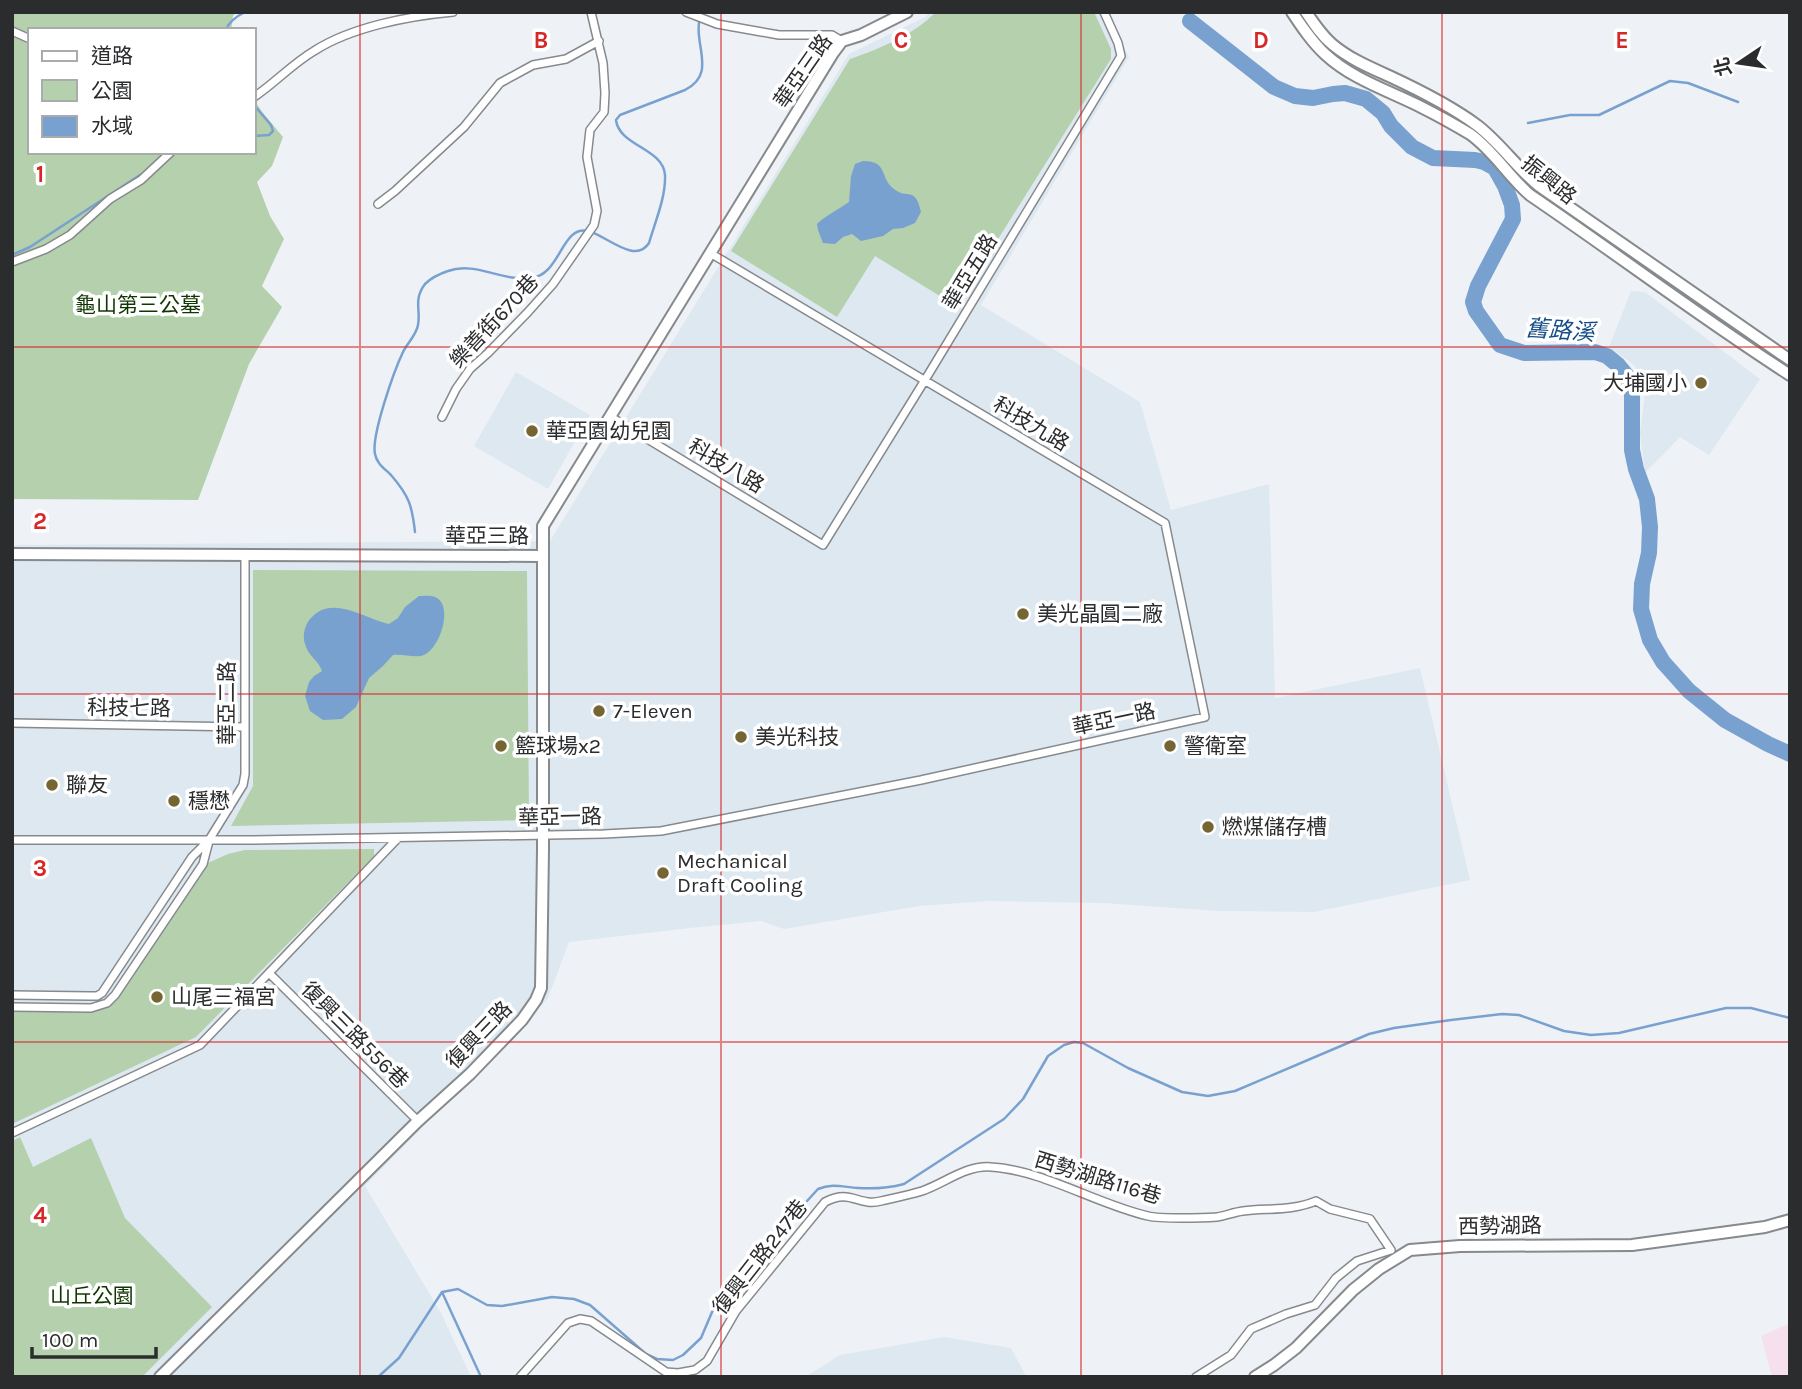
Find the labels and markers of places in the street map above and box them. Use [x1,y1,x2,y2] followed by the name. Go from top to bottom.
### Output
[1603,371,1687,395] place label: 大埔國小
[1693,375,1709,391] marker: 大埔國小
[546,419,672,443] place label: 華亞園幼兒園
[524,423,540,439] marker: 華亞園幼兒園
[1037,602,1163,626] place label: 美光晶圓二廠
[1015,606,1031,622] marker: 美光晶圓二廠
[613,699,693,723] place label: 7-Eleven
[591,703,607,719] marker: 7-Eleven
[755,725,839,749] place label: 美光科技
[733,729,749,745] marker: 美光科技
[515,734,601,758] place label: 籃球場x2
[1184,734,1247,758] place label: 警衛室
[493,738,509,754] marker: 籃球場x2
[1162,738,1178,754] marker: 警衛室
[66,773,108,797] place label: 聯友
[44,777,60,793] marker: 聯友
[188,789,230,813] place label: 穩懋
[166,793,182,809] marker: 穩懋
[1222,815,1327,839] place label: 燃煤儲存槽
[1200,819,1216,835] marker: 燃煤儲存槽
[677,849,803,897] place label: Mechanical Draft Cooling
[655,865,671,881] marker: Mechanical Draft Cooling
[171,985,276,1009] place label: 山尾三福宮
[149,989,165,1005] marker: 山尾三福宮

